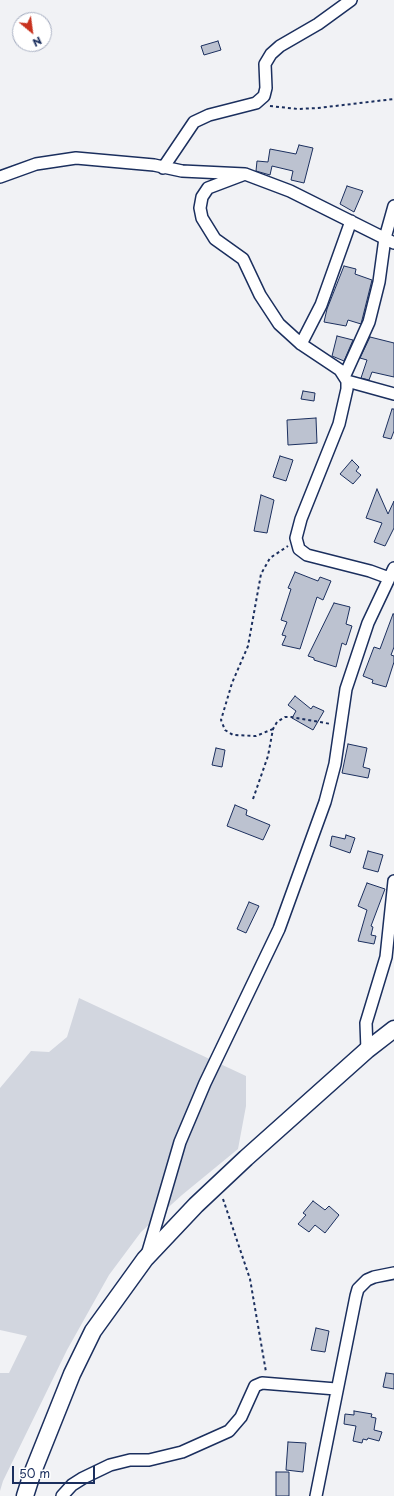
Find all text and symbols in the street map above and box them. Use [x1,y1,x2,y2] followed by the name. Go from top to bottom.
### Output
[12,12,52,52] north arrow
[30,33,46,52] text: N
[14,1458,97,1484] scale bar
[19,1464,50,1482] text: 50 m

